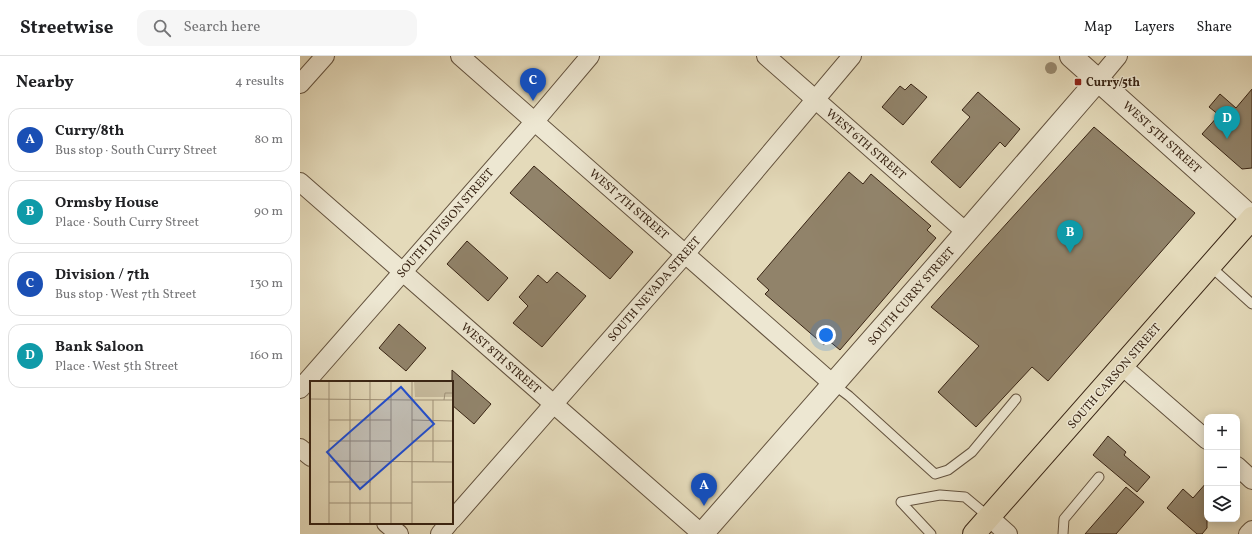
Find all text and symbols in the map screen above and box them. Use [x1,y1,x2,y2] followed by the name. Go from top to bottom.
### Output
[137,10,417,46] search box
[20,15,113,41] text: Streetwise
[151,17,173,39] icon: search
[183,17,260,38] text: Search here
[1084,18,1112,37] text: Map
[1134,18,1174,37] text: Layers
[1196,18,1232,37] text: Share
[520,68,546,101] pin: C
[16,71,74,94] text: Nearby
[235,73,284,91] text: 4 results
[1086,75,1140,91] place label: Curry/5th
[1073,77,1083,87] marker: Curry/5th
[1119,98,1204,177] street label: WEST 5TH STREET
[822,106,909,184] street label: WEST 6TH STREET
[1214,106,1240,139] pin: D
[55,121,124,142] text: Curry/8th
[25,131,35,149] text: A
[254,131,283,149] text: 80 m
[55,142,217,160] text: Bus stop · South Curry Street
[394,165,498,282] street label: SOUTH DIVISION STREET
[585,166,671,244] street label: WEST 7TH STREET
[55,193,159,214] text: Ormsby House
[26,203,34,221] text: B
[254,203,283,221] text: 90 m
[55,214,199,232] text: Place · South Curry Street
[1057,220,1083,253] pin: B
[605,234,705,346] street label: SOUTH NEVADA STREET
[865,244,959,349] street label: SOUTH CURRY STREET
[55,265,150,286] text: Division / 7th
[26,275,34,293] text: C
[250,275,283,293] text: 130 m
[55,286,197,304] text: Bus stop · West 7th Street
[457,320,544,398] street label: WEST 8TH STREET
[1064,321,1165,433] street label: SOUTH CARSON STREET
[816,325,836,345] your location
[55,337,144,358] text: Bank Saloon
[25,347,35,365] text: D
[249,347,283,365] text: 160 m
[55,358,178,376] text: Place · West 5th Street
[310,381,453,524] inset map
[1204,414,1240,522] map controls
[1204,414,1240,450] button: +
[1204,450,1240,486] button: −
[691,473,717,506] pin: A
[1204,486,1240,522] button: layers

